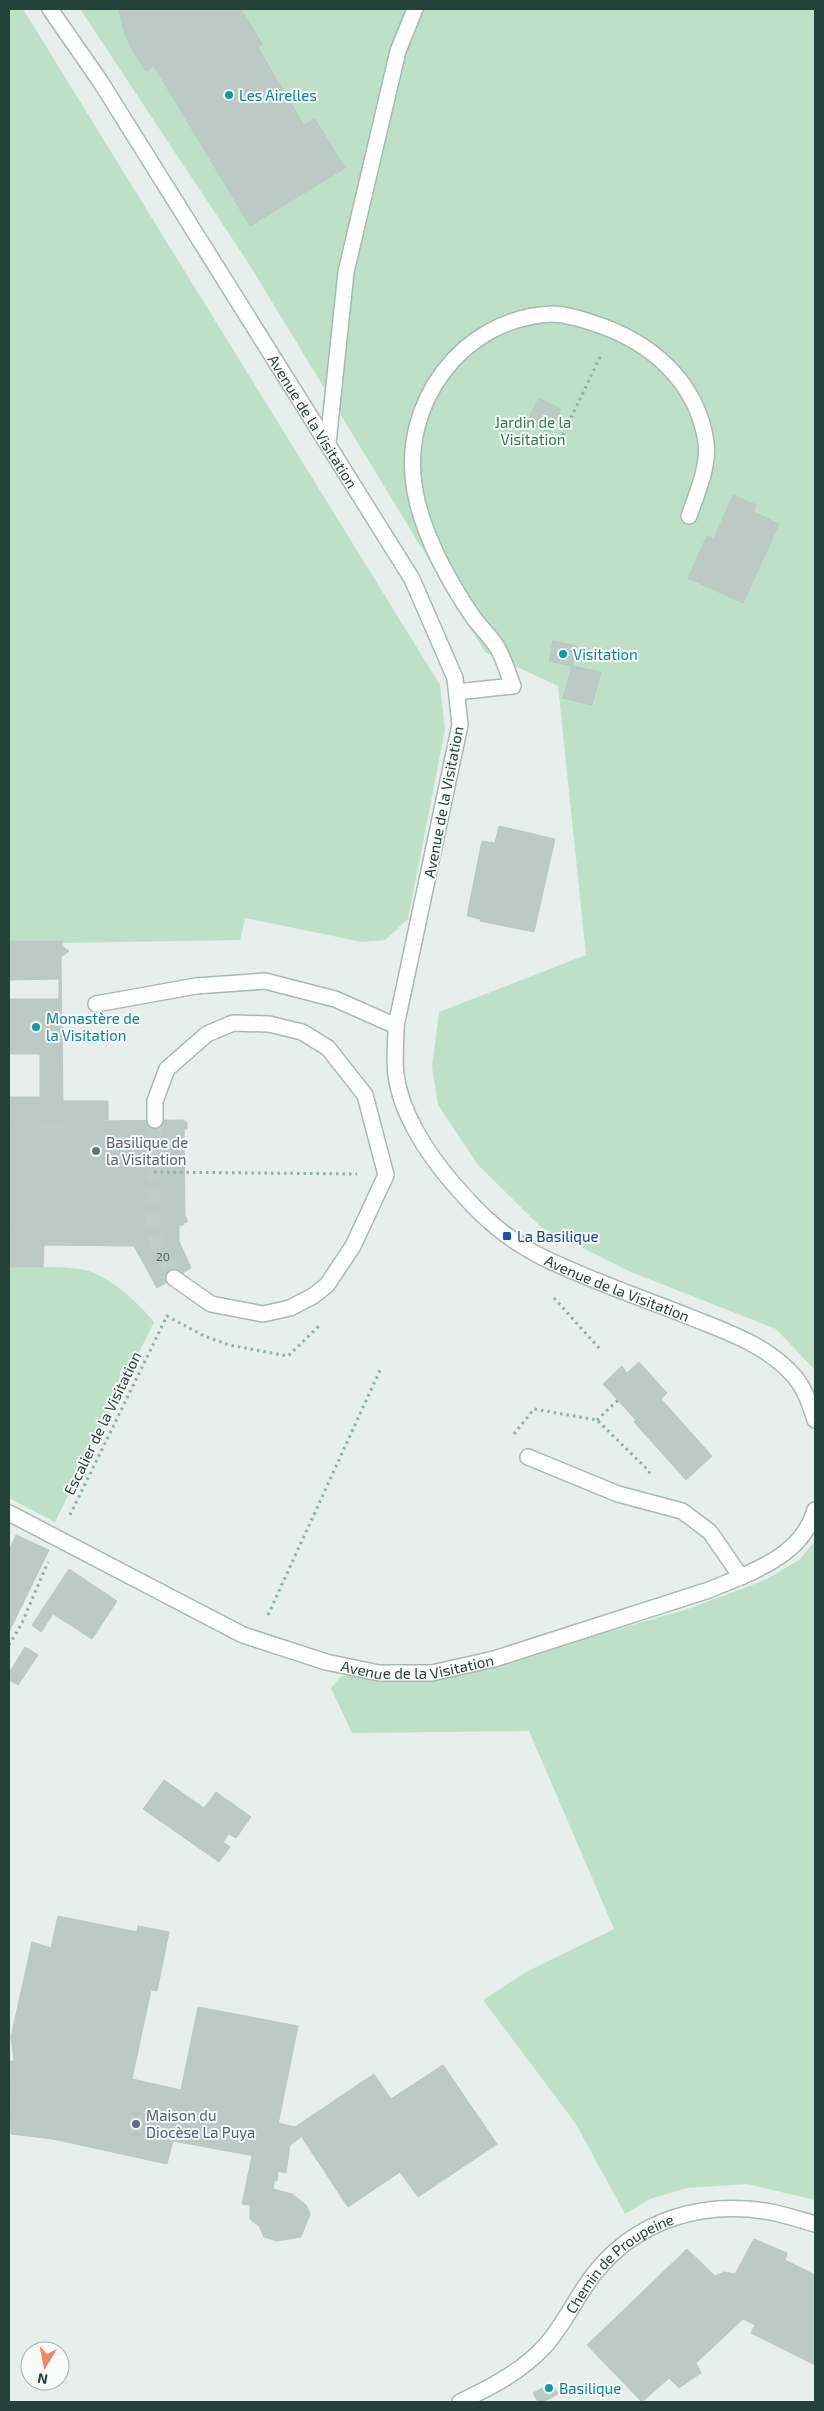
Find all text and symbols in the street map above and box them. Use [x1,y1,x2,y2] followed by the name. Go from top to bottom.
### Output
[239,86,317,104] place label: Les Airelles
[223,89,235,101] marker: Les Airelles
[264,351,362,491] street label: Avenue de la Visitation
[495,413,571,448] park label: Jardin de la Visitation
[573,645,638,663] place label: Visitation
[557,648,569,660] marker: Visitation
[419,725,467,879] street label: Avenue de la Visitation
[46,1009,140,1044] place label: Monastère de la Visitation
[30,1021,42,1033] marker: Monastère de la Visitation
[106,1133,188,1168] place label: Basilique de la Visitation
[90,1145,102,1157] marker: Basilique de la Visitation
[517,1227,599,1245] place label: La Basilique
[501,1230,513,1242] marker: La Basilique
[156,1249,170,1263] house number: 20
[542,1251,692,1325] street label: Avenue de la Visitation
[59,1348,145,1498] street label: Escalier de la Visitation
[340,1650,495,1683] street label: Avenue de la Visitation
[146,2106,255,2141] place label: Maison du Diocèse La Puya
[130,2118,142,2130] marker: Maison du Diocèse La Puya
[562,2210,676,2317] street label: Chemin de Proupeine
[20,2341,70,2391] north arrow
[36,2370,49,2389] text: N
[559,2379,621,2397] place label: Basilique
[543,2382,555,2394] marker: Basilique

